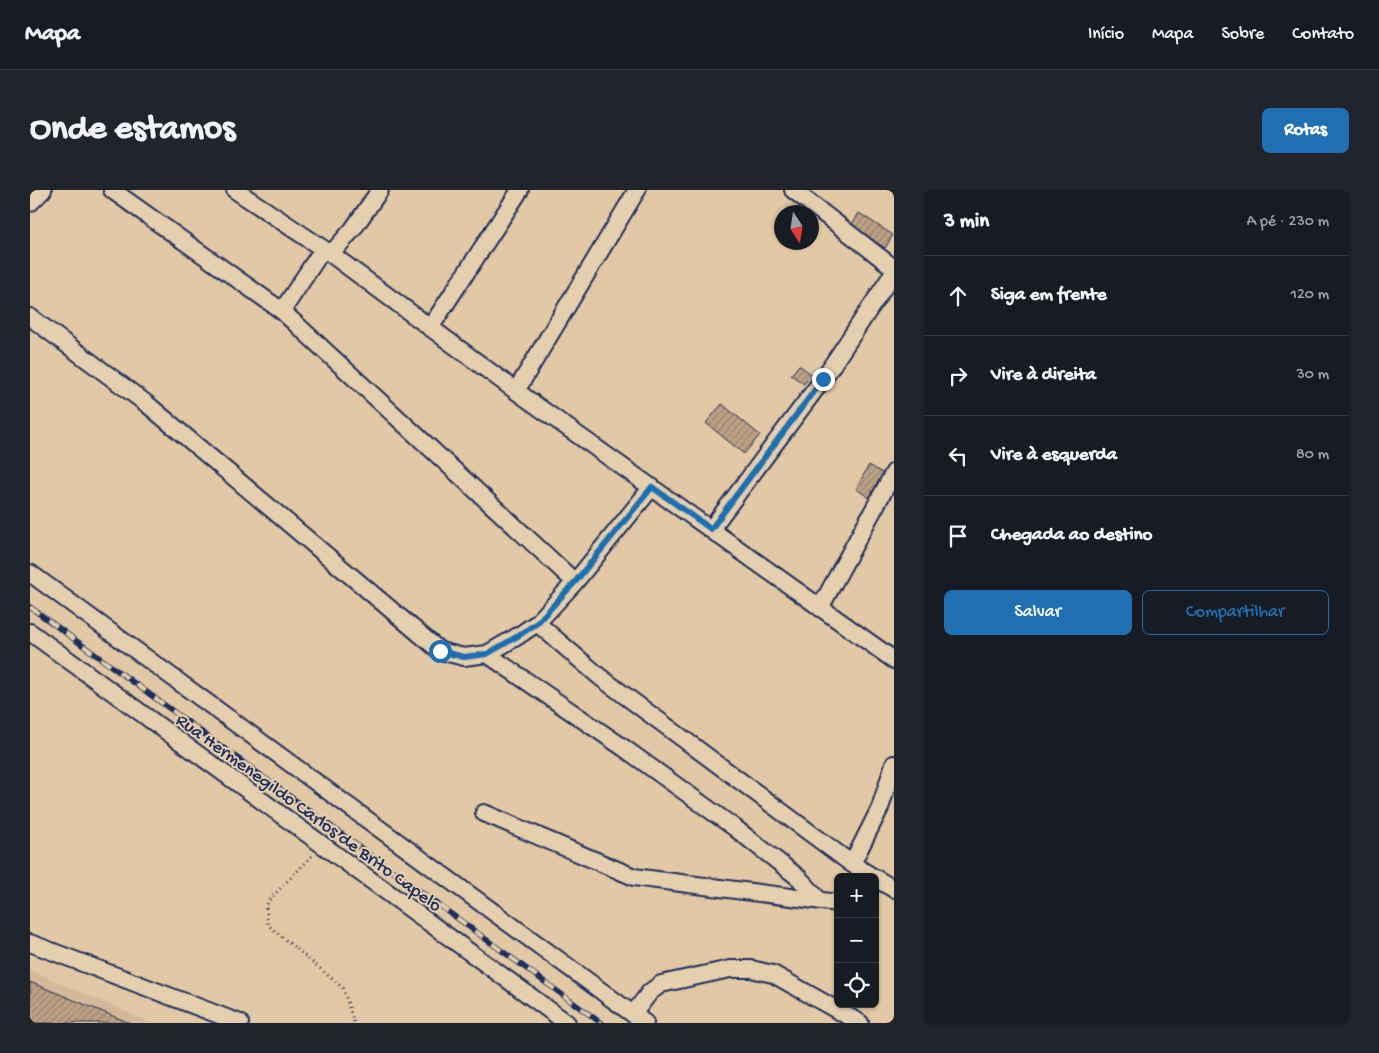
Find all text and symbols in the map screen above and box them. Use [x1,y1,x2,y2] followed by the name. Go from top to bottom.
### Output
[25,20,80,49] text: Mapa
[1088,24,1124,45] text: Início
[1152,24,1193,45] text: Mapa
[1221,24,1264,45] text: Sobre
[1292,24,1354,45] text: Contato
[1262,108,1349,153] button: Rotas
[30,110,235,151] text: Onde estamos
[774,205,819,250] north arrow
[944,210,989,235] text: 3 min
[1247,213,1329,232] text: A pé · 230 m
[944,282,972,310] icon: ahead
[991,284,1107,307] text: Siga em frente
[1290,286,1329,305] text: 120 m
[944,362,972,390] icon: right
[991,364,1096,387] text: Vire à direita
[1296,366,1329,385] text: 30 m
[812,368,835,391] route end
[944,442,972,470] icon: left
[991,444,1117,467] text: Vire à esquerda
[1296,446,1329,465] text: 80 m
[944,522,972,550] icon: arrive
[991,524,1152,547] text: Chegada ao destino
[944,590,1132,635] button: Salvar
[1142,590,1329,635] button: Compartilhar
[429,640,452,663] route start
[170,710,446,918] street label: Rua Hermenegildo Carlos de Brito Capelo
[834,873,879,1008] map controls
[834,873,879,918] button: +
[834,918,879,963] button: −
[834,963,879,1008] button: locate

